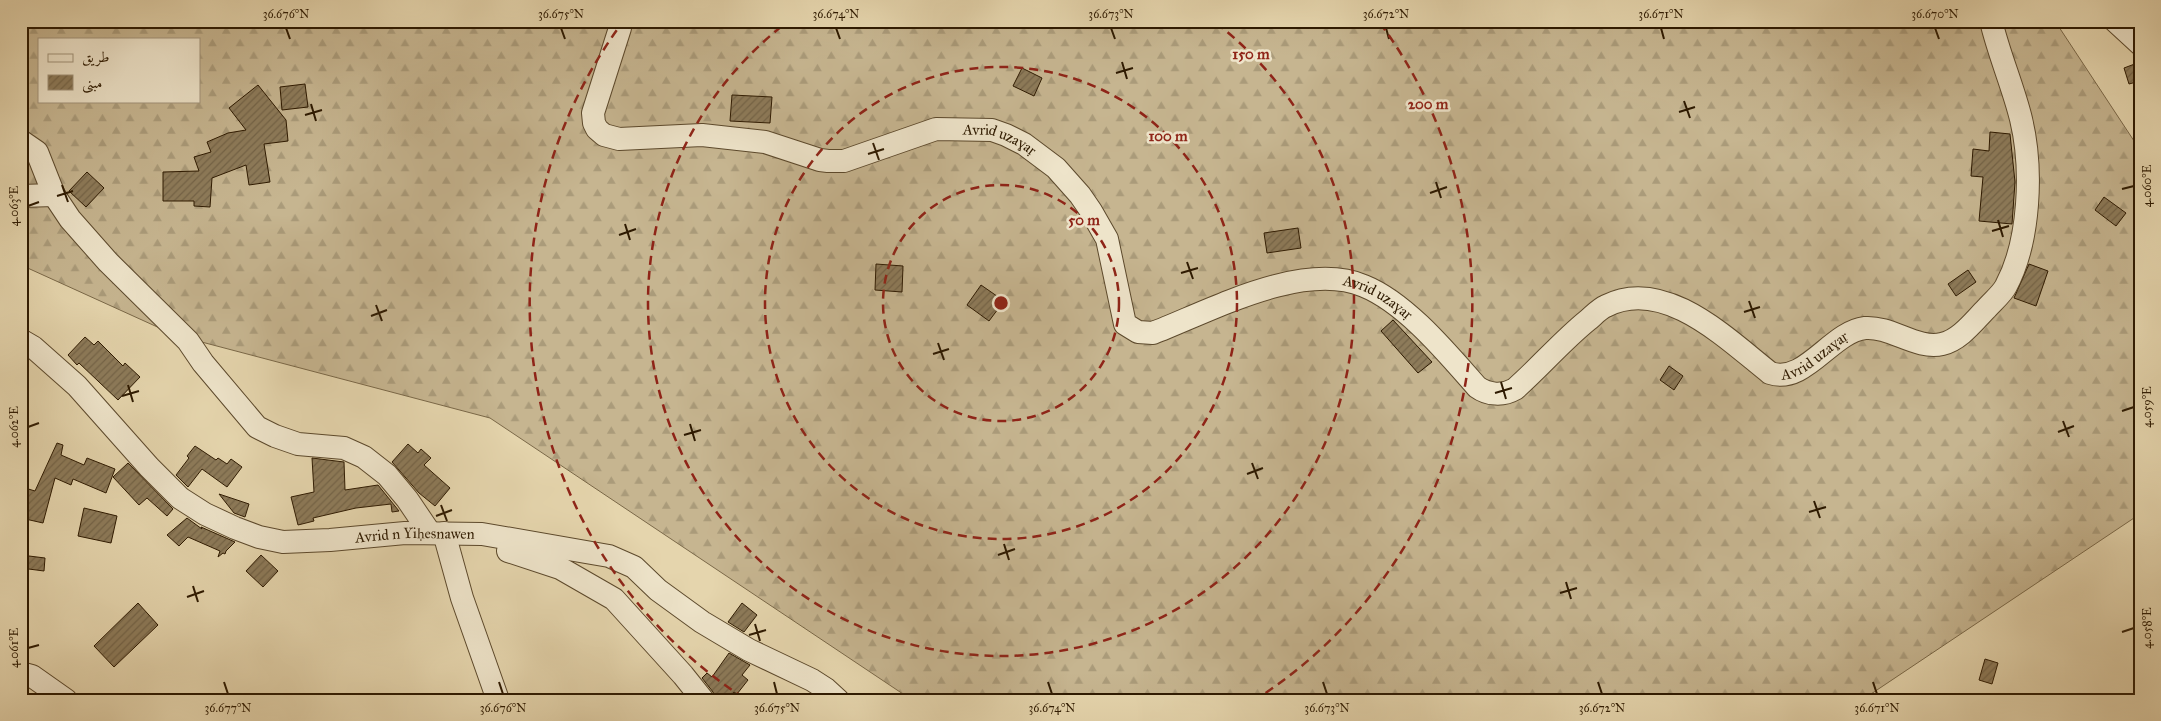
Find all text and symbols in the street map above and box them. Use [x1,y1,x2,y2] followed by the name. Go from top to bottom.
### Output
[263,7,309,21] text: 36.676°N
[538,7,584,21] text: 36.675°N
[813,7,859,21] text: 36.674°N
[1088,7,1134,21] text: 36.673°N
[1363,7,1409,21] text: 36.672°N
[1638,7,1684,21] text: 36.671°N
[1911,7,1959,21] text: 36.670°N
[38,38,200,102] legend
[1232,45,1270,63] text: 150 m
[82,48,109,67] text: طريق
[82,74,102,94] text: مبنى
[1408,95,1449,113] text: 200 m
[962,120,1040,159] street label: Avrid uzaɣaṛ
[1148,127,1188,145] text: 100 m
[2140,164,2154,207] text: 4.060°E
[7,185,21,226] text: 4.063°E
[1068,211,1100,229] text: 50 m
[1341,271,1416,323] street label: Avrid uzaɣaṛ
[992,294,1010,312] centre of rings
[1779,327,1851,384] street label: Avrid uzaɣaṛ
[2140,386,2154,428] text: 4.059°E
[7,406,21,448] text: 4.062°E
[353,524,475,547] street label: Avrid n Yiḥesnawen
[2140,607,2154,649] text: 4.058°E
[7,627,21,668] text: 4.061°E
[205,701,251,715] text: 36.677°N
[480,701,526,715] text: 36.676°N
[754,701,800,715] text: 36.675°N
[1029,701,1075,715] text: 36.674°N
[1304,701,1350,715] text: 36.673°N
[1579,701,1625,715] text: 36.672°N
[1854,701,1900,715] text: 36.671°N

